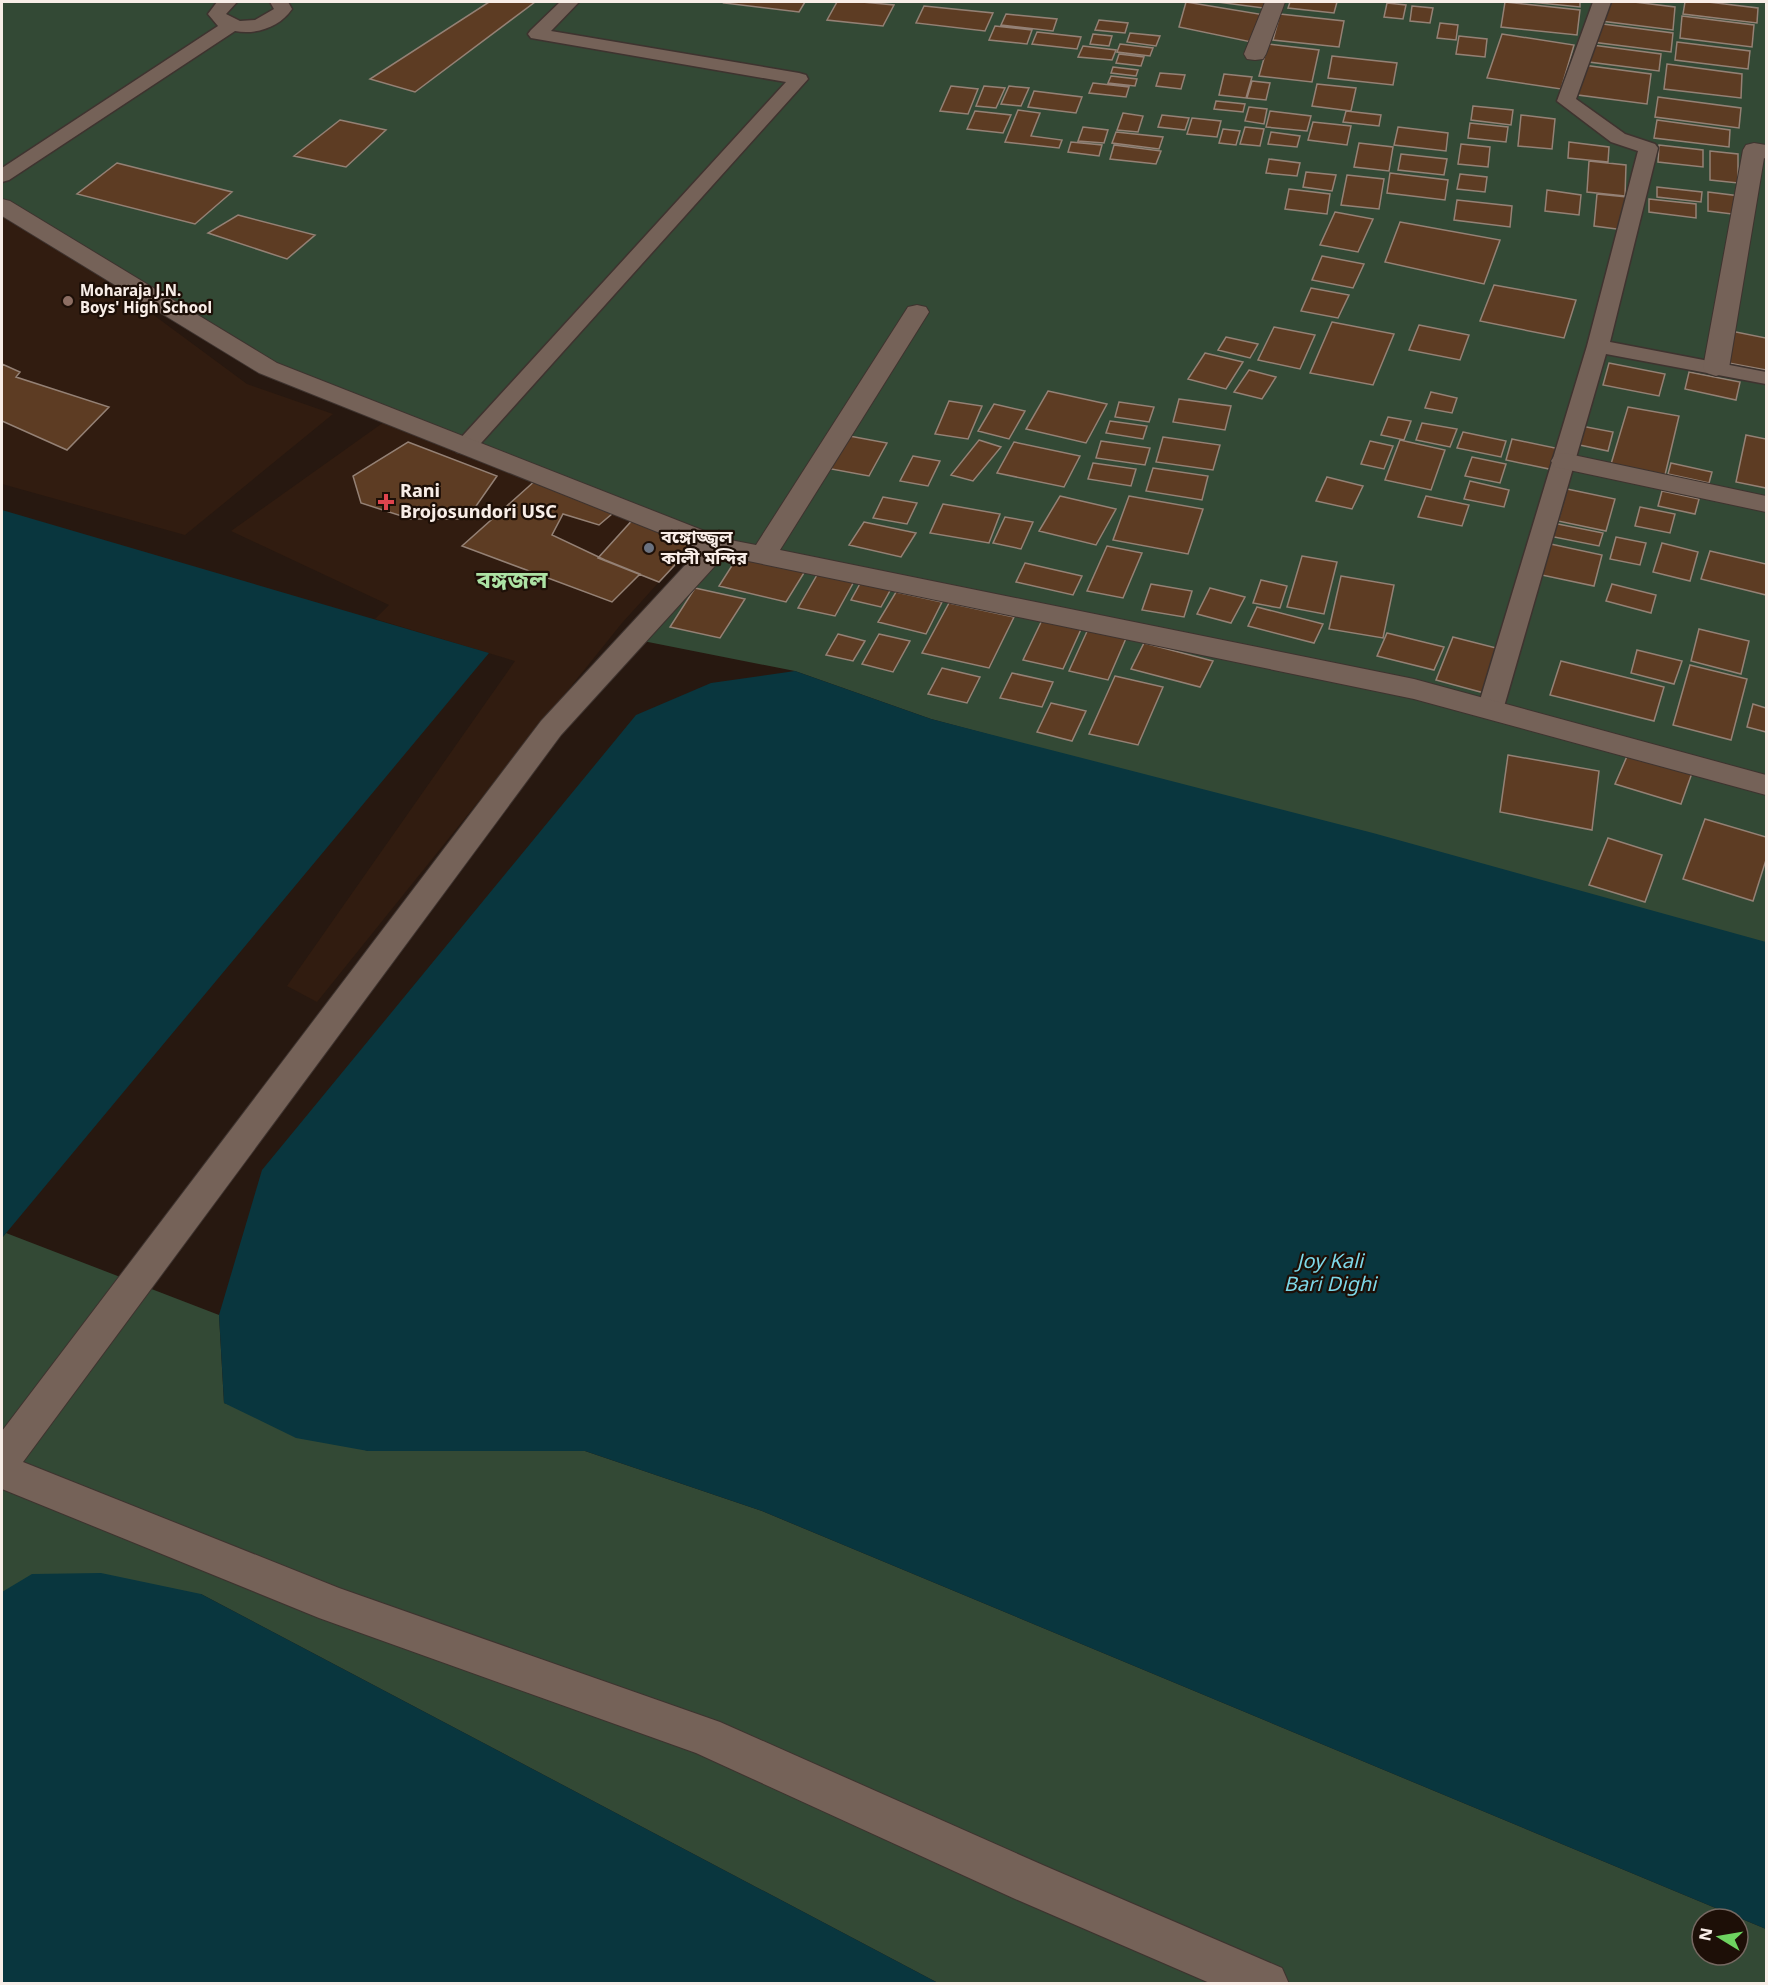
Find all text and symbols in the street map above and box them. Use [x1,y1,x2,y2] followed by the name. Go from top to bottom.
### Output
[80,282,212,319] place label: Moharaja J.N. Boys' High School
[61,294,75,308] marker: Moharaja J.N. Boys' High School
[400,480,557,525] place label: Rani Brojosundori USC
[377,493,395,511] marker: Rani Brojosundori USC
[660,526,748,571] place label: বঙ্গোজ্জ্বল কালী মন্দির
[642,541,656,555] marker: বঙ্গোজ্জ্বল কালী মন্দির
[476,566,548,598] district label: বঙ্গজল
[1284,1250,1379,1299] water label: Joy Kali Bari Dighi
[1690,1907,1750,1967] north arrow
[1695,1926,1719,1943] text: N

